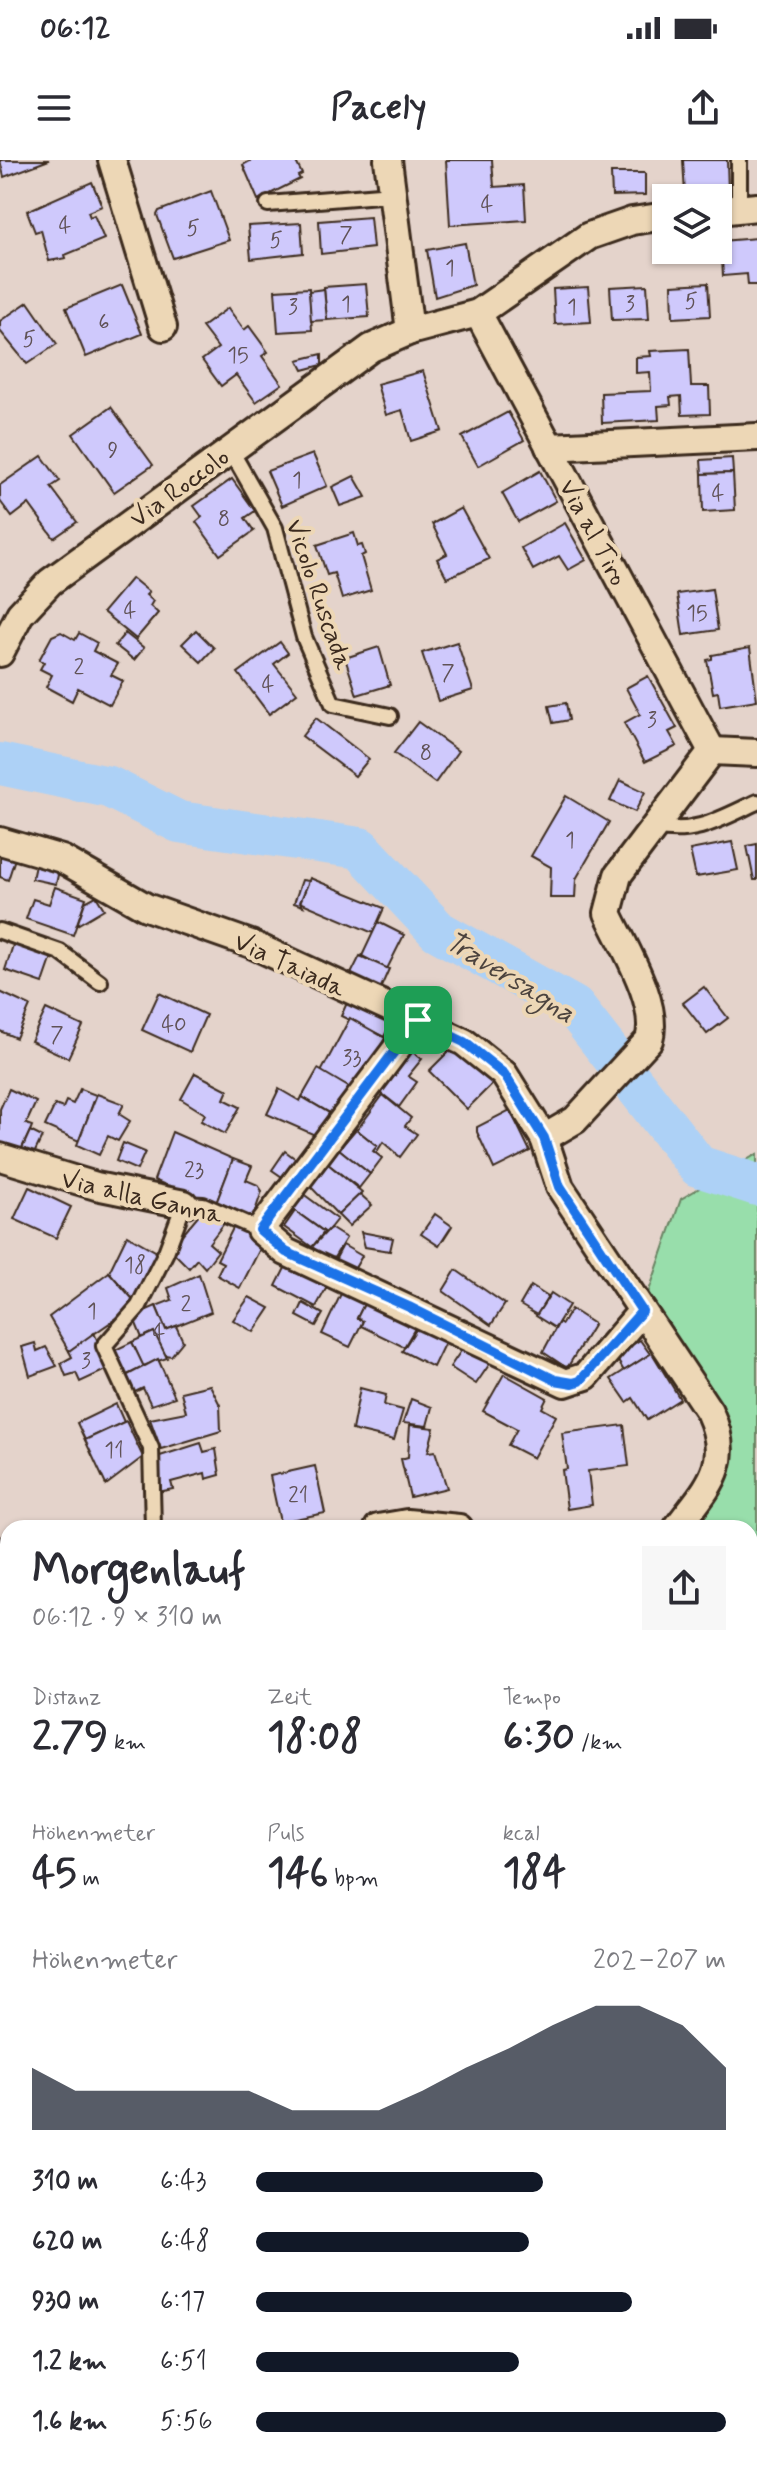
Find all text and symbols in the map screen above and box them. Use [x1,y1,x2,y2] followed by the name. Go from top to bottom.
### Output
[40,9,111,48] text: 06:12
[331,85,426,132] text: Pacely
[32,86,76,130] icon: menu
[681,86,725,130] icon: share
[652,184,732,264] map controls
[652,184,732,264] button: layers
[481,191,494,219] house number: 4
[59,212,72,240] house number: 4
[186,215,200,243] house number: 5
[339,222,353,250] house number: 7
[269,227,283,255] house number: 5
[445,255,455,283] house number: 1
[684,288,698,316] house number: 5
[341,291,351,319] house number: 1
[625,291,635,319] house number: 3
[288,294,298,322] house number: 3
[567,294,577,322] house number: 1
[98,309,110,337] house number: 6
[22,326,36,354] house number: 5
[227,342,249,370] house number: 15
[108,437,118,465] house number: 9
[123,441,237,536] street label: Via Roccolo
[292,467,302,495] house number: 1
[550,474,634,592] street label: Via al Tiro
[712,480,725,508] house number: 4
[218,506,230,534] house number: 8
[276,515,360,675] street label: Vicolo Ruscada
[124,597,137,625] house number: 4
[686,600,708,628] house number: 15
[74,654,85,682] house number: 2
[441,660,455,688] house number: 7
[262,671,275,699] house number: 4
[647,707,657,735] house number: 3
[420,740,432,768] house number: 8
[565,827,575,855] house number: 1
[436,923,582,1034] water label: Traversagna
[228,925,351,1007] street label: Via Taiada
[384,986,452,1054] pin
[396,998,440,1042] icon: arrive
[161,1011,187,1039] house number: 40
[50,1022,64,1050] house number: 7
[342,1045,362,1073] house number: 33
[184,1157,204,1185] house number: 23
[58,1163,226,1233] street label: Via alla Ganna
[124,1252,146,1280] house number: 18
[181,1291,192,1319] house number: 2
[87,1298,97,1326] house number: 1
[153,1319,166,1347] house number: 4
[81,1348,91,1376] house number: 3
[104,1437,124,1465] house number: 11
[288,1482,308,1510] house number: 21
[32,1542,245,1600] text: Morgenlauf
[642,1546,726,1630] button: share
[32,1601,222,1635] text: 06:12 · 9 × 310 m
[32,1684,101,1712] text: Distanz
[267,1684,312,1712] text: Zeit
[503,1684,561,1712] text: Tempo
[32,1712,108,1764] text: 2.79
[267,1712,362,1764] text: 18:08
[503,1712,575,1764] text: 6:30
[108,1729,146,1757] text: km
[575,1729,622,1757] text: /km
[32,1820,155,1848] text: Höhenmeter
[267,1820,304,1848] text: Puls
[503,1820,540,1848] text: kcal
[32,1848,77,1900] text: 45
[267,1848,328,1900] text: 146
[503,1848,566,1900] text: 184
[77,1865,100,1893] text: m
[328,1865,379,1893] text: bpm
[32,1944,178,1978] text: Höhenmeter
[593,1944,726,1978] text: 202–207 m
[32,2165,98,2199] text: 310 m
[160,2165,206,2199] text: 6:43
[32,2225,102,2259] text: 620 m
[160,2225,210,2259] text: 6:48
[32,2285,99,2319] text: 930 m
[160,2285,205,2319] text: 6:17
[32,2345,107,2379] text: 1.2 km
[160,2345,207,2379] text: 6:51
[32,2405,107,2439] text: 1.6 km
[160,2405,213,2439] text: 5:56

